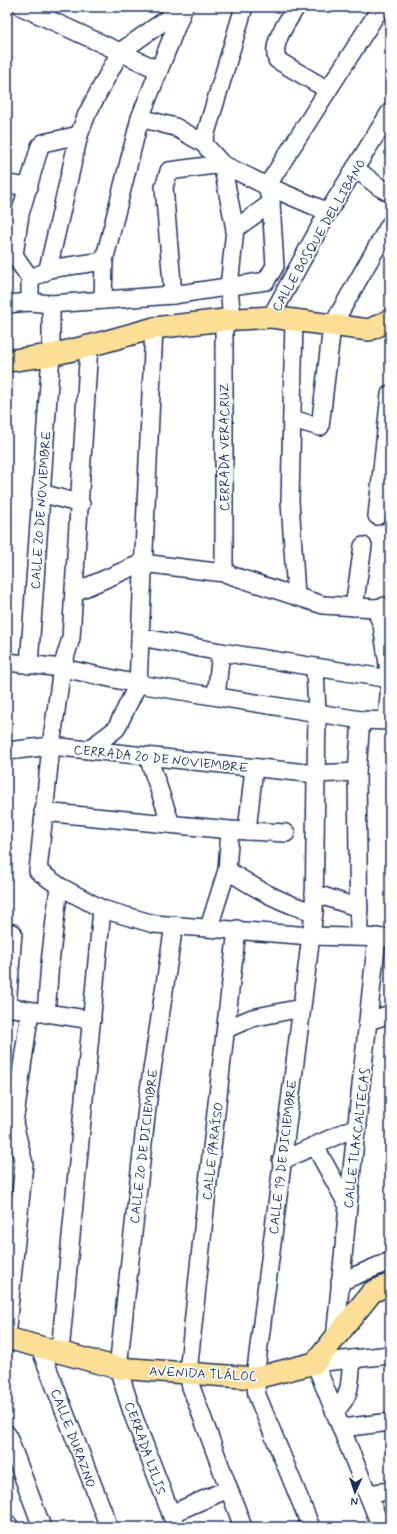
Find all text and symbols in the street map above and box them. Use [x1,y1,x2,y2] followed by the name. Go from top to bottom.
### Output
[269,156,370,315] street label: CALLE BOSQUE DEL LIBANO
[217,382,234,511] street label: CERRADA VERACRUZ
[27,430,56,590] street label: CALLE 20 DE NOVIEMBRE
[73,742,249,777] street label: CERRADA 20 DE NOVIEMBRE
[340,1067,375,1209] street label: CALLE TLAXCALTECAS
[127,1068,162,1224] street label: CALLE 20 DE DICIEMBRE
[266,1079,301,1235] street label: CALLE 19 DE DICIEMBRE
[198,1101,228,1201] street label: CALLE PARAÍSO
[149,1362,258,1386] street label: AVENIDA TLÁLOC
[46,1387,99,1490] street label: CALLE DURAZNO
[120,1400,169,1497] street label: CERRADA LILIS
[335,1472,375,1512] north arrow
[351,1494,359,1508] text: N

